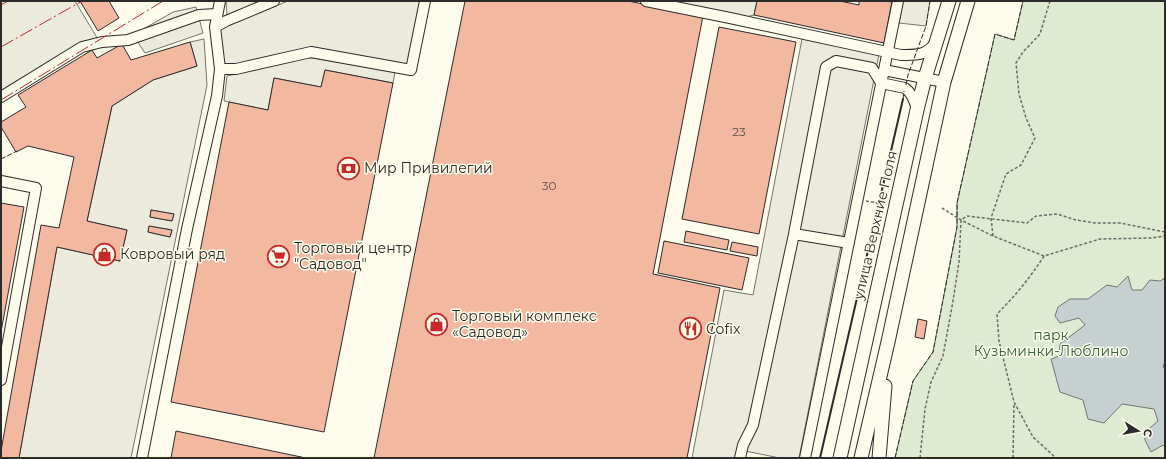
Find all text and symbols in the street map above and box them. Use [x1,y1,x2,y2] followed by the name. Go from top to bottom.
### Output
[732,124,746,139] house number: 23
[849,149,901,302] street label: улица Верхние Поля
[336,155,362,181] bank icon: Мир Привилегий
[364,159,493,177] place label: Мир Привилегий
[542,178,556,193] house number: 30
[294,239,412,273] place label: Торговый центр "Садовод"
[92,241,118,267] shop icon: Ковровый ряд
[266,243,292,269] supermarket icon: Торговый центр "Садовод"
[120,245,225,263] place label: Ковровый ряд
[452,307,597,341] place label: Торговый комплекс «Садовод»
[424,311,450,337] shop icon: Торговый комплекс «Садовод»
[678,316,704,342] restaurant icon: Cofix
[706,320,741,338] place label: Cofix
[974,326,1128,360] park label: парк Кузьминки-Люблино
[1118,411,1158,451] north arrow
[1140,428,1155,438] text: С

